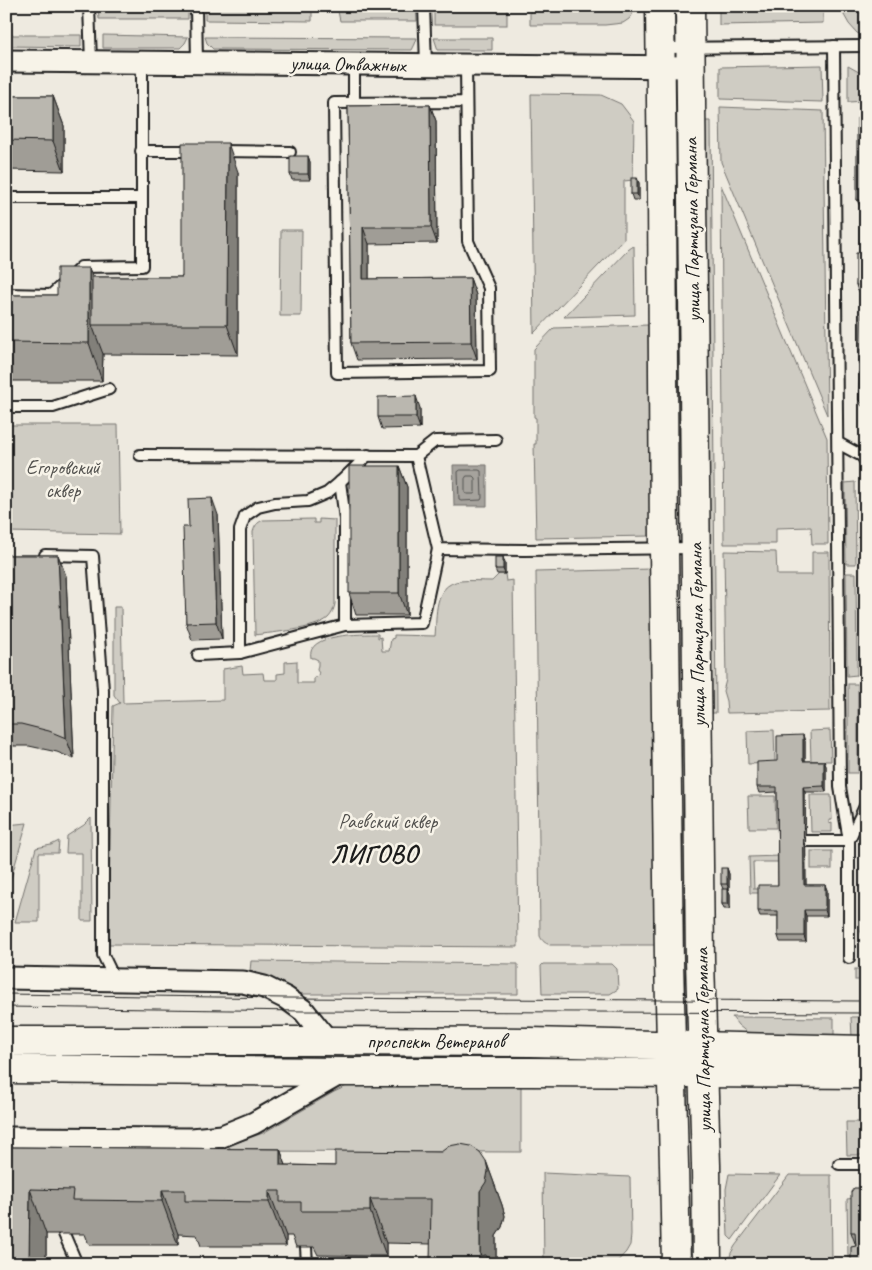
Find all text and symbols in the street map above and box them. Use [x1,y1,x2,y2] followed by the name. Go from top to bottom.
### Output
[289,50,408,78] street label: улица Отважных
[678,136,706,323] street label: улица Партизана Германа
[26,455,102,503] park label: Егоровский сквер
[683,541,711,728] street label: улица Партизана Германа
[339,809,439,834] park label: Раевский сквер
[330,838,420,870] district label: ЛИГОВО
[689,946,717,1133] street label: улица Партизана Германа
[367,1029,510,1054] street label: проспект Ветеранов

